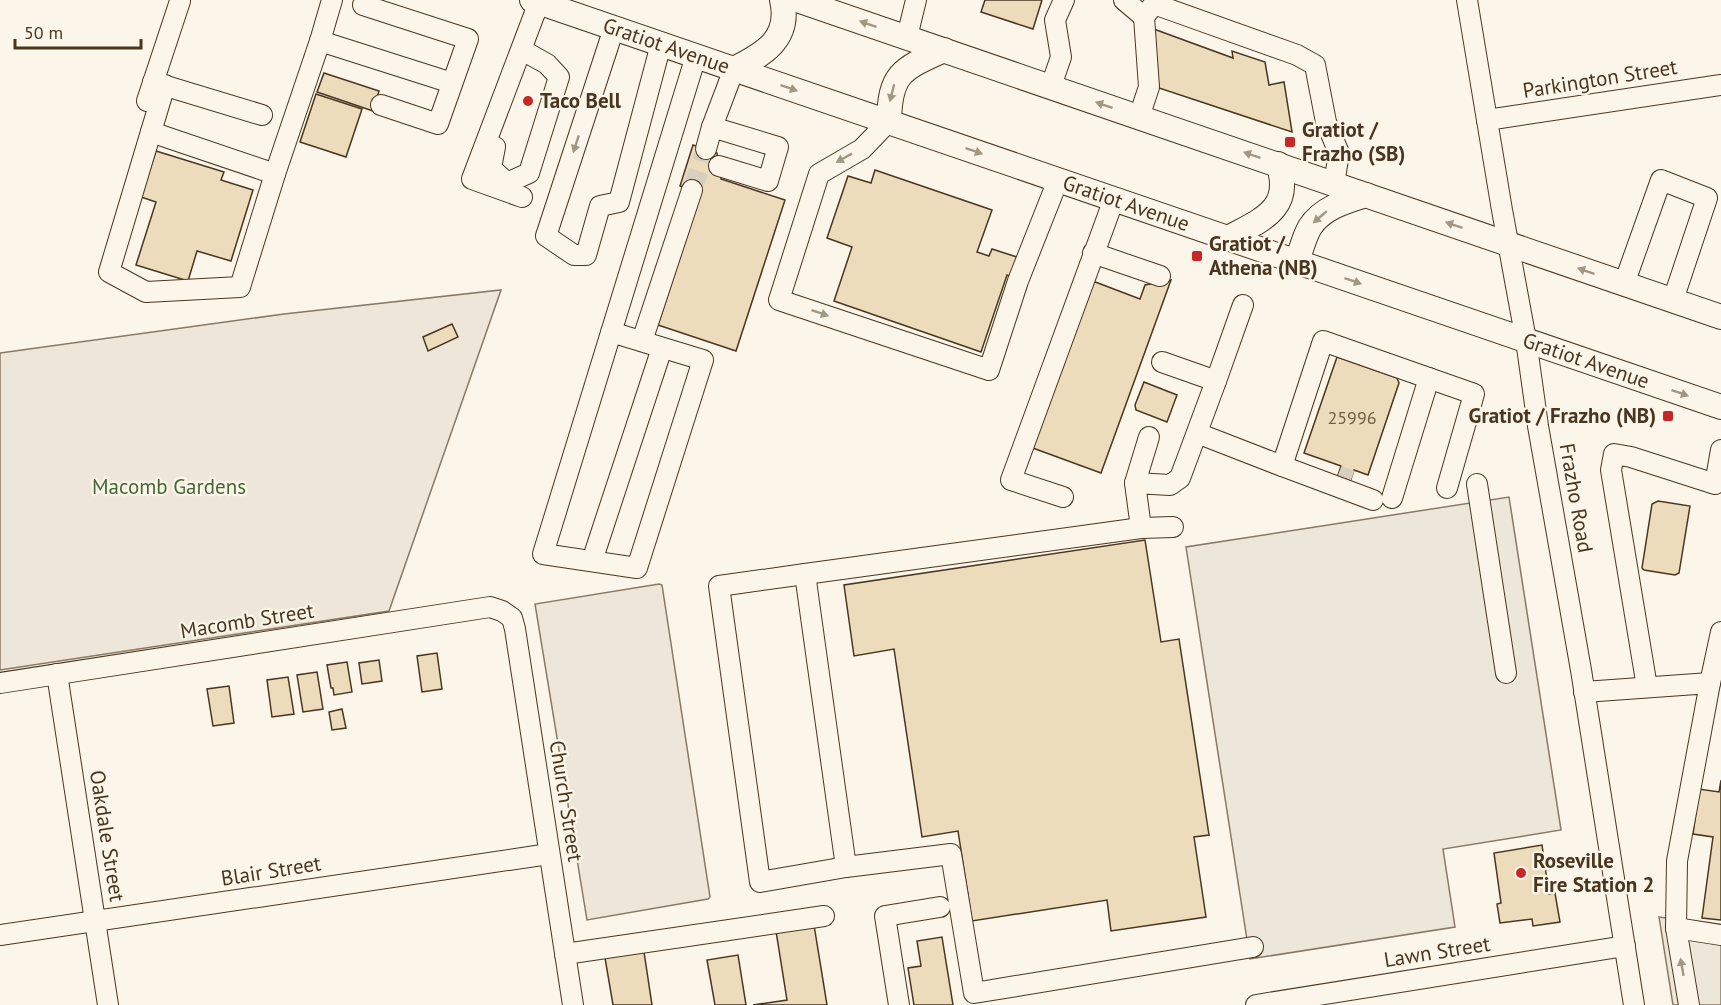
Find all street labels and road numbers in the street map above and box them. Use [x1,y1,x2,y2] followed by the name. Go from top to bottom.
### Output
[600,11,733,80] street label: Gratiot Avenue
[1521,53,1679,104] street label: Parkington Street
[1059,169,1193,237] street label: Gratiot Avenue
[1519,326,1653,394] street label: Gratiot Avenue
[1554,441,1599,555] street label: Frazho Road
[178,597,316,644] street label: Macomb Street
[544,738,589,863] street label: Church Street
[84,768,131,904] street label: Oakdale Street
[219,849,323,892] street label: Blair Street
[1382,930,1492,973] street label: Lawn Street

